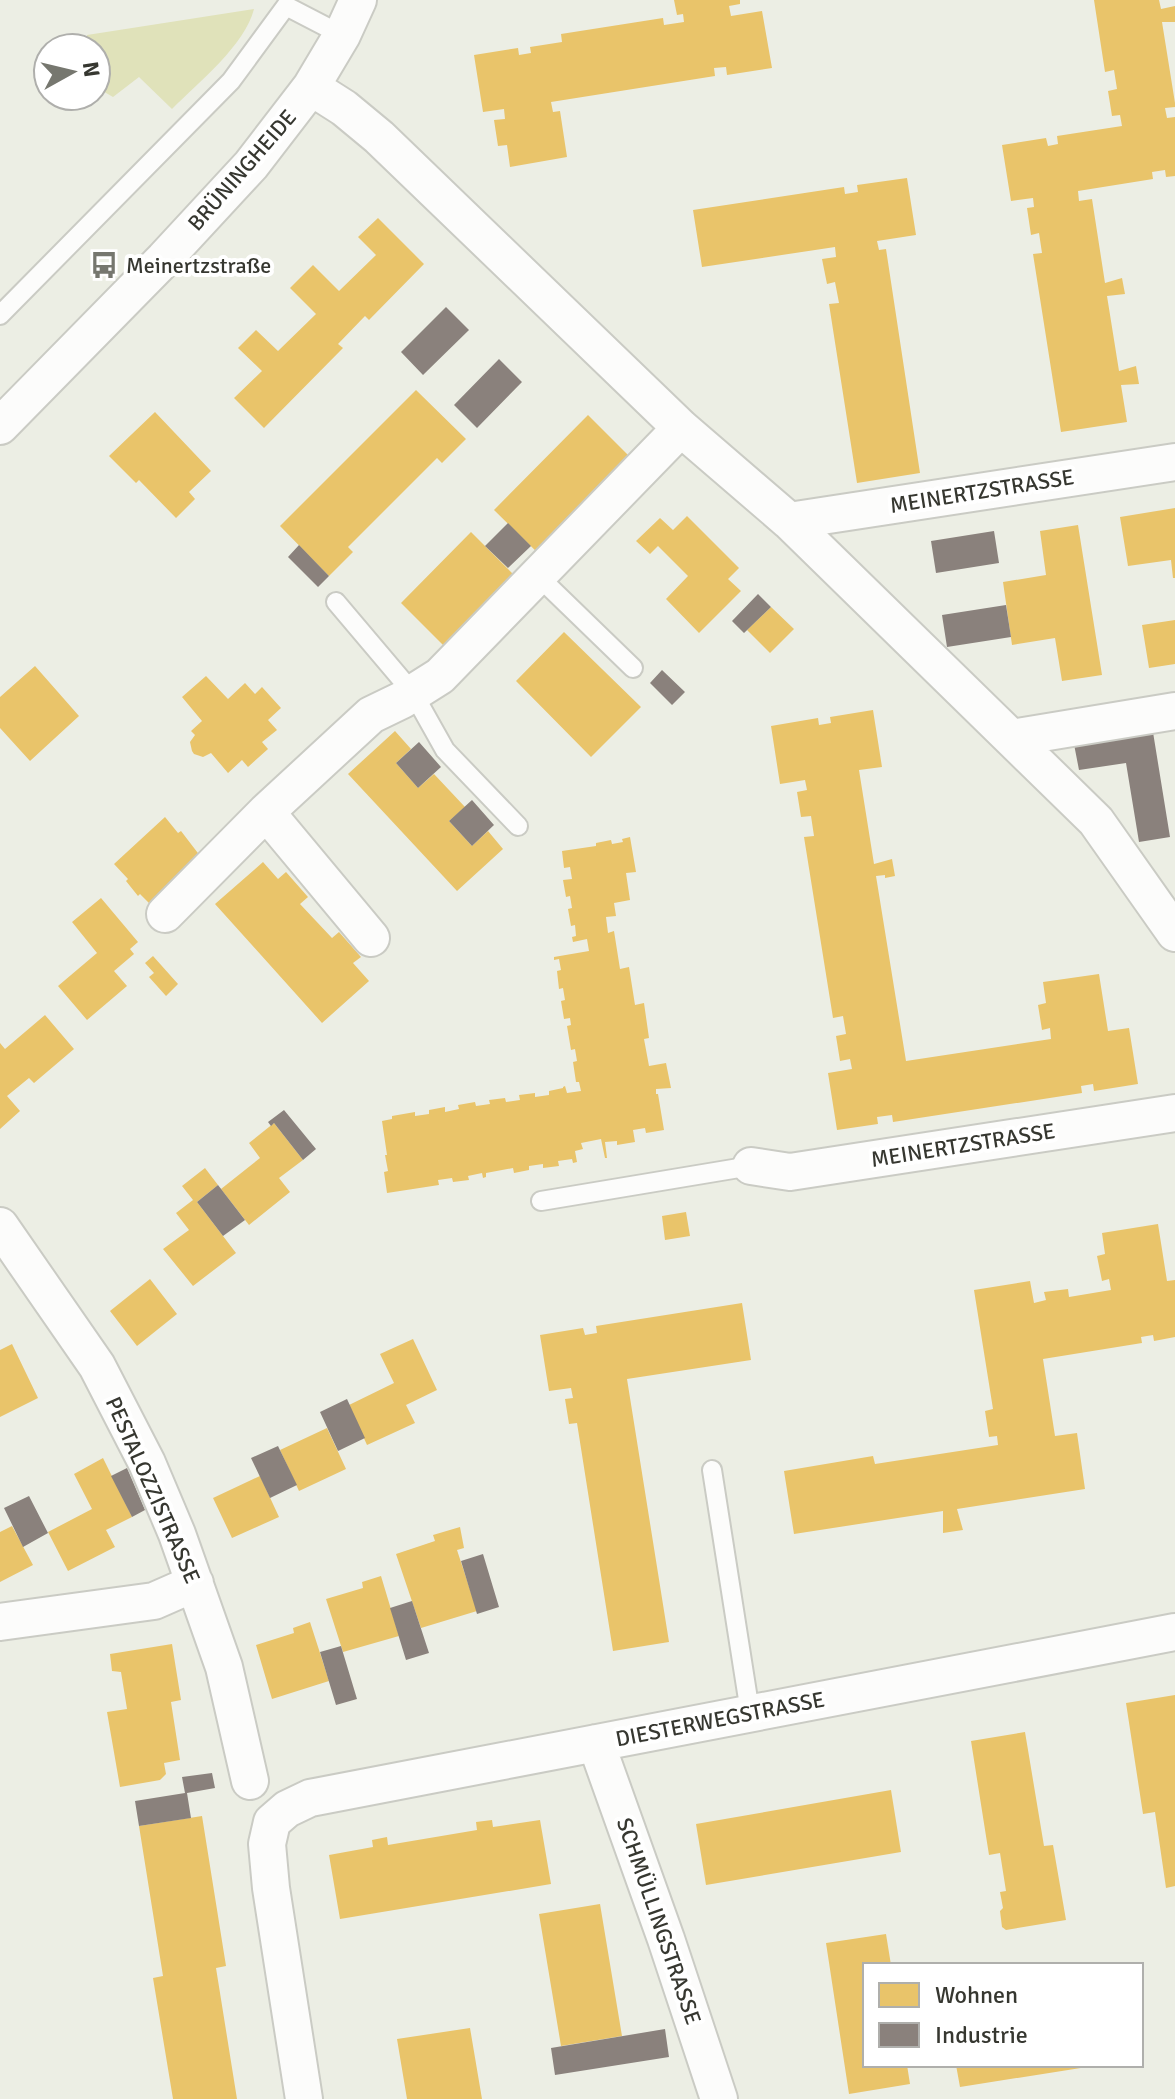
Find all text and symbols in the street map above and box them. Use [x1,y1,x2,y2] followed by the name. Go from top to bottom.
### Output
[32,32,112,112] north arrow
[77,60,106,79] text: N
[182,104,302,236] street label: BRÜNINGHEIDE
[89,250,119,280] bus stop icon: Meinertzstraße
[126,252,271,279] place label: Meinertzstraße
[888,463,1076,519] street label: MEINERTZSTRASSE
[869,1117,1057,1173] street label: MEINERTZSTRASSE
[100,1392,206,1588] street label: PESTALOZZISTRASSE
[613,1685,827,1753] street label: DIESTERWEGSTRASSE
[611,1814,707,2028] street label: SCHMÜLLINGSTRASSE
[863,1963,1143,2067] legend
[935,1980,1018,2010] text: Wohnen
[935,2020,1028,2050] text: Industrie

